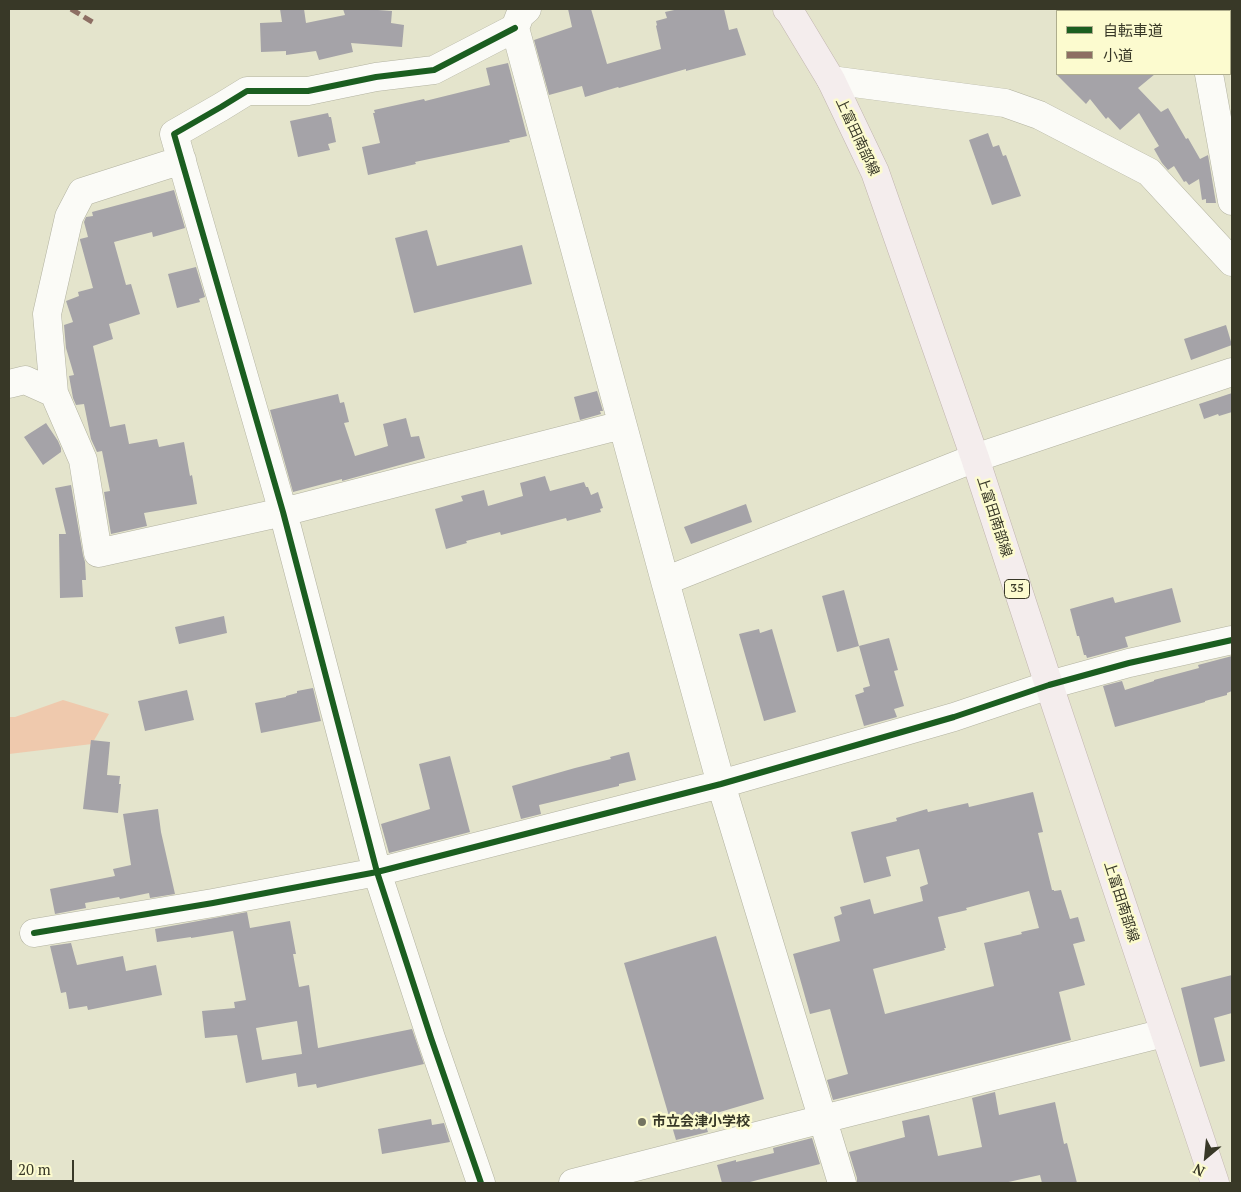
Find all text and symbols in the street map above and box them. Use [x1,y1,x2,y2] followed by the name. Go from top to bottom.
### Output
[1056,10,1231,75] legend
[1103,20,1163,40] text: 自転車道
[1103,45,1133,65] text: 小道
[832,95,882,179] street label: 上富田南部線
[973,474,1015,560] street label: 上富田南部線
[1004,580,1030,598] road number: 35
[1100,859,1142,945] street label: 上富田南部線
[652,1114,750,1130] place label: 市立会津小学校
[636,1116,648,1128] marker: 市立会津小学校
[1181,1132,1231,1182] north arrow
[12,1150,76,1182] scale bar
[18,1159,51,1179] text: 20 m
[1190,1160,1208,1182] text: N

